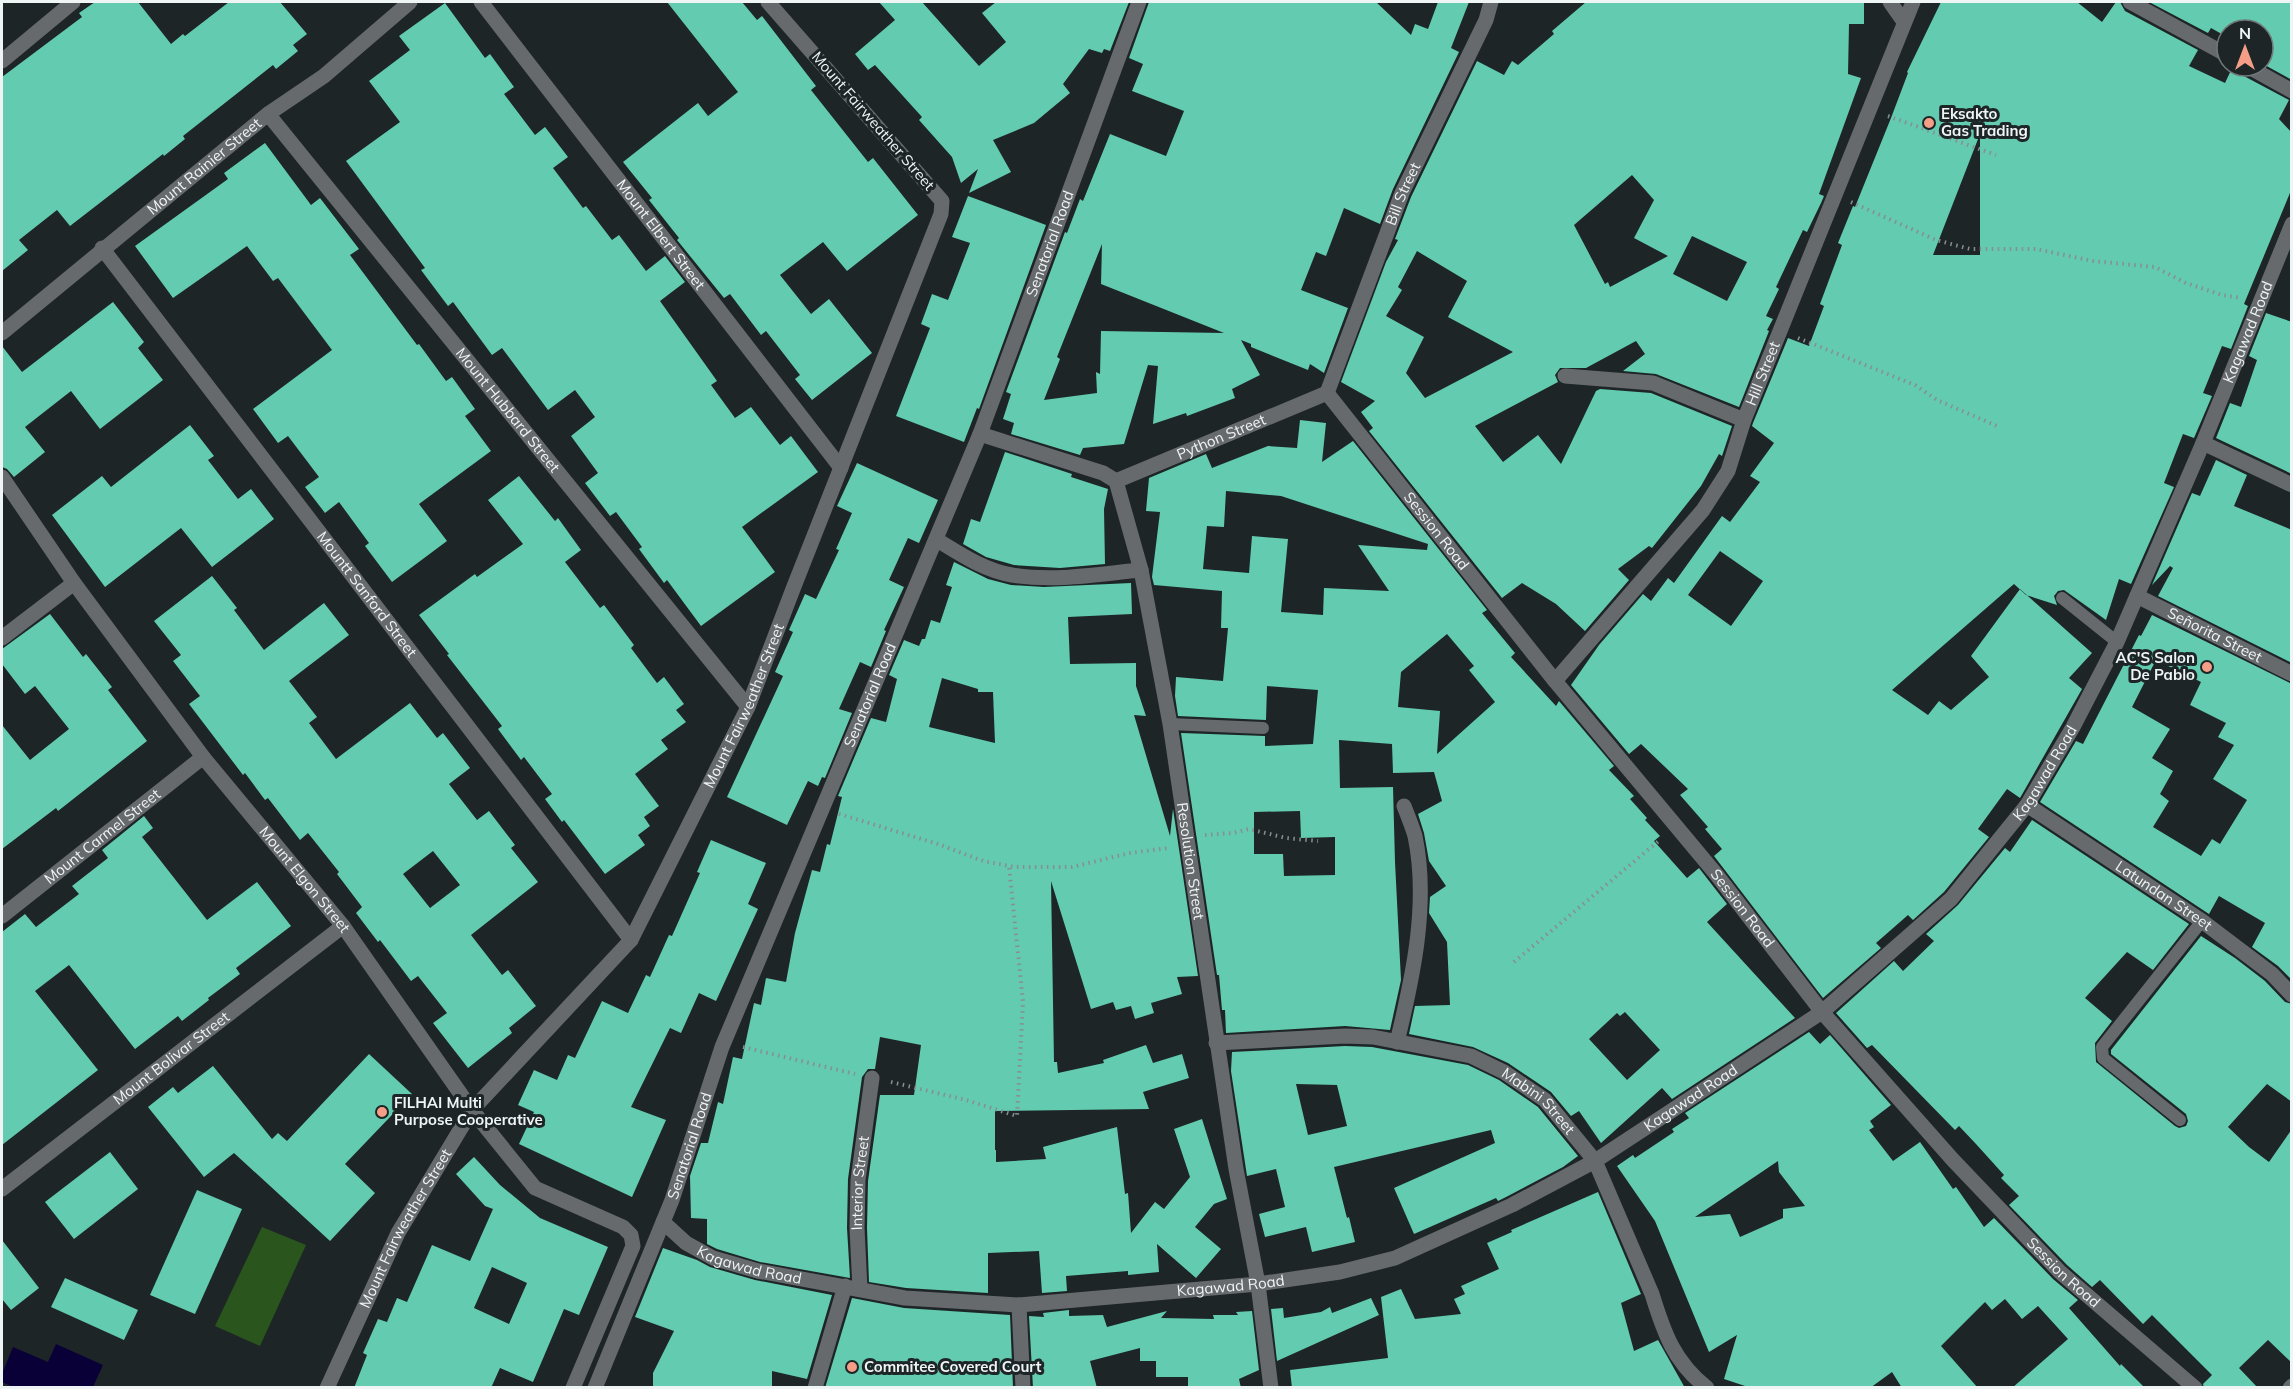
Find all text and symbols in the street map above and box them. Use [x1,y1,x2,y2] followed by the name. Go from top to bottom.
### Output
[2215,18,2275,78] north arrow
[2239,23,2251,43] text: N
[808,47,939,194] street label: Mount Fairweather Street
[1941,104,2028,140] place label: Eksakto Gas Trading
[143,113,265,219] street label: Mount Rainier Street
[1922,116,1936,130] marker: Eksakto Gas Trading
[1381,159,1424,228] street label: Bill Street
[613,175,710,293] street label: Mount Elbert Street
[1021,188,1078,299] street label: Senatorial Road
[2218,278,2277,386] street label: Kagawad Road
[1741,338,1784,408] street label: Hill Street
[452,344,564,476] street label: Mount Hubbard Street
[1174,410,1268,464] street label: Python Street
[1400,488,1473,573] street label: Session Road
[313,527,421,661] street label: Mountt Sanford Street
[2164,603,2266,666] street label: Señorita Street
[699,621,788,791] street label: Mount Fairweather Street
[839,640,900,750] street label: Senatorial Road
[2115,648,2195,684] place label: AC'S Salon De Pablo
[2200,660,2214,674] marker: AC'S Salon De Pablo
[2008,722,2081,824] street label: Kagawad Road
[40,784,164,888] street label: Mount Carmel Street
[1173,801,1209,921] street label: Resolution Street
[255,822,355,936] street label: Mount Elgon Street
[2112,856,2216,934] street label: Latundan Street
[1707,865,1779,951] street label: Session Road
[109,1007,233,1109] street label: Mount Bolivar Street
[1640,1060,1741,1135] street label: Kagawad Road
[1498,1063,1579,1138] street label: Mabini Street
[663,1090,716,1202] street label: Senatorial Road
[394,1093,543,1129] place label: FILHAI Multi Purpose Cooperative
[375,1105,389,1119] marker: FILHAI Multi Purpose Cooperative
[847,1135,873,1231] street label: Interior Street
[355,1145,455,1311] street label: Mount Fairweather Street
[2023,1233,2104,1311] street label: Session Road
[694,1241,803,1288] street label: Kagawad Road
[1176,1270,1286,1300] street label: Kagawad Road
[864,1357,1042,1376] place label: Commitee Covered Court
[845,1360,859,1374] marker: Commitee Covered Court

